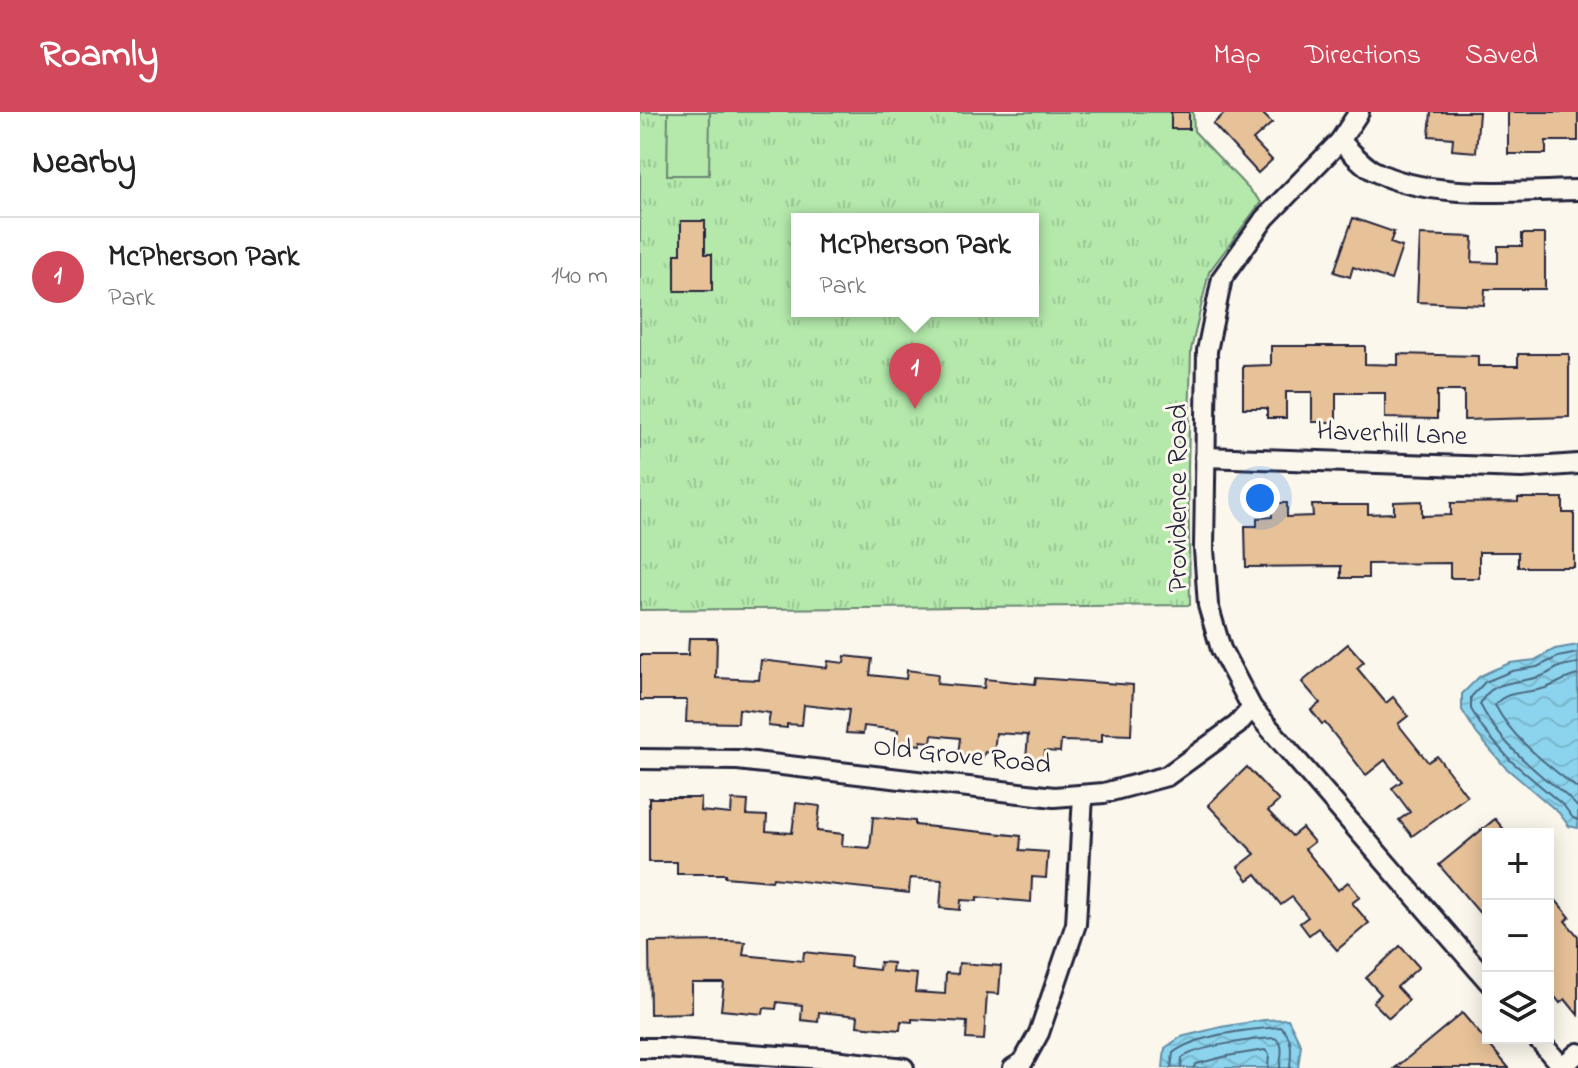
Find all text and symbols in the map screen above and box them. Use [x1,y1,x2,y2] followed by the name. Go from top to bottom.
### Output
[40,28,158,84] text: Roamly
[1213,36,1261,77] text: Map
[1305,36,1421,77] text: Directions
[1465,36,1538,77] text: Saved
[32,139,136,189] text: Nearby
[791,213,1039,317] popup
[819,224,1011,268] text: McPherson Park
[108,236,299,280] text: McPherson Park
[54,258,62,296] text: 1
[551,258,608,296] text: 140 m
[819,268,866,306] text: Park
[108,280,155,318] text: Park
[889,343,941,409] pin: 1
[1159,403,1200,592] street label: Providence Road
[1316,412,1469,458] street label: Haverhill Lane
[1240,478,1280,518] your location
[871,727,1053,787] street label: Old Grove Road
[1482,828,1554,1044] map controls
[1482,828,1554,900] button: +
[1482,900,1554,972] button: −
[1482,972,1554,1044] button: layers

